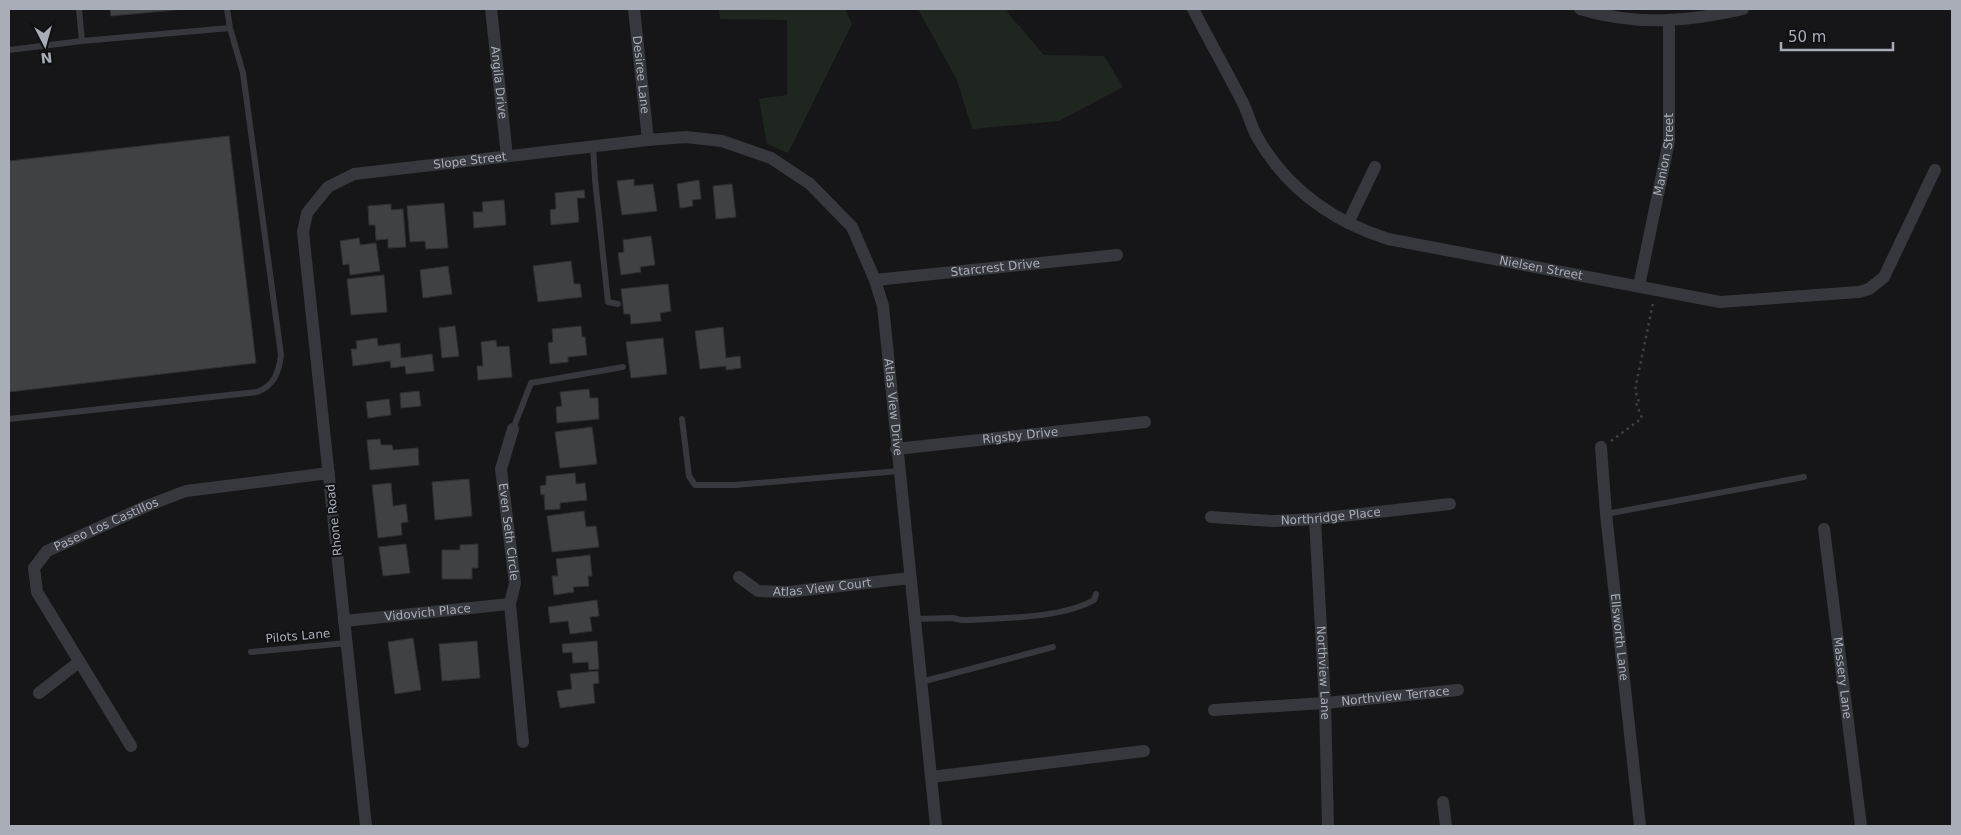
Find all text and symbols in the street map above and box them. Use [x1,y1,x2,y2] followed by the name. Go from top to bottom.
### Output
[20,20,70,70] north arrow
[1781,20,1894,52] scale bar
[1788,28,1826,46] text: 50 m
[630,35,652,114] street label: Desiree Lane
[488,45,510,120] street label: Angila Drive
[40,49,53,66] text: N
[1651,113,1676,197] street label: Manion Street
[433,149,508,172] street label: Slope Street
[1498,253,1584,283] street label: Nielsen Street
[950,256,1041,279] street label: Starcrest Drive
[881,358,905,457] street label: Atlas View Drive
[982,424,1059,447] street label: Rigsby Drive
[496,482,522,581] street label: Even Seth Circle
[323,483,345,557] street label: Rhone Road
[52,495,161,554] street label: Paseo Los Castillos
[1280,505,1381,528] street label: Northridge Place
[773,575,872,599] street label: Atlas View Court
[1608,593,1631,682] street label: Ellsworth Lane
[384,601,471,624] street label: Vidovich Place
[1314,625,1332,720] street label: Northview Lane
[265,626,331,646] street label: Pilots Lane
[1830,636,1855,720] street label: Massery Lane
[1341,684,1450,708] street label: Northview Terrace

